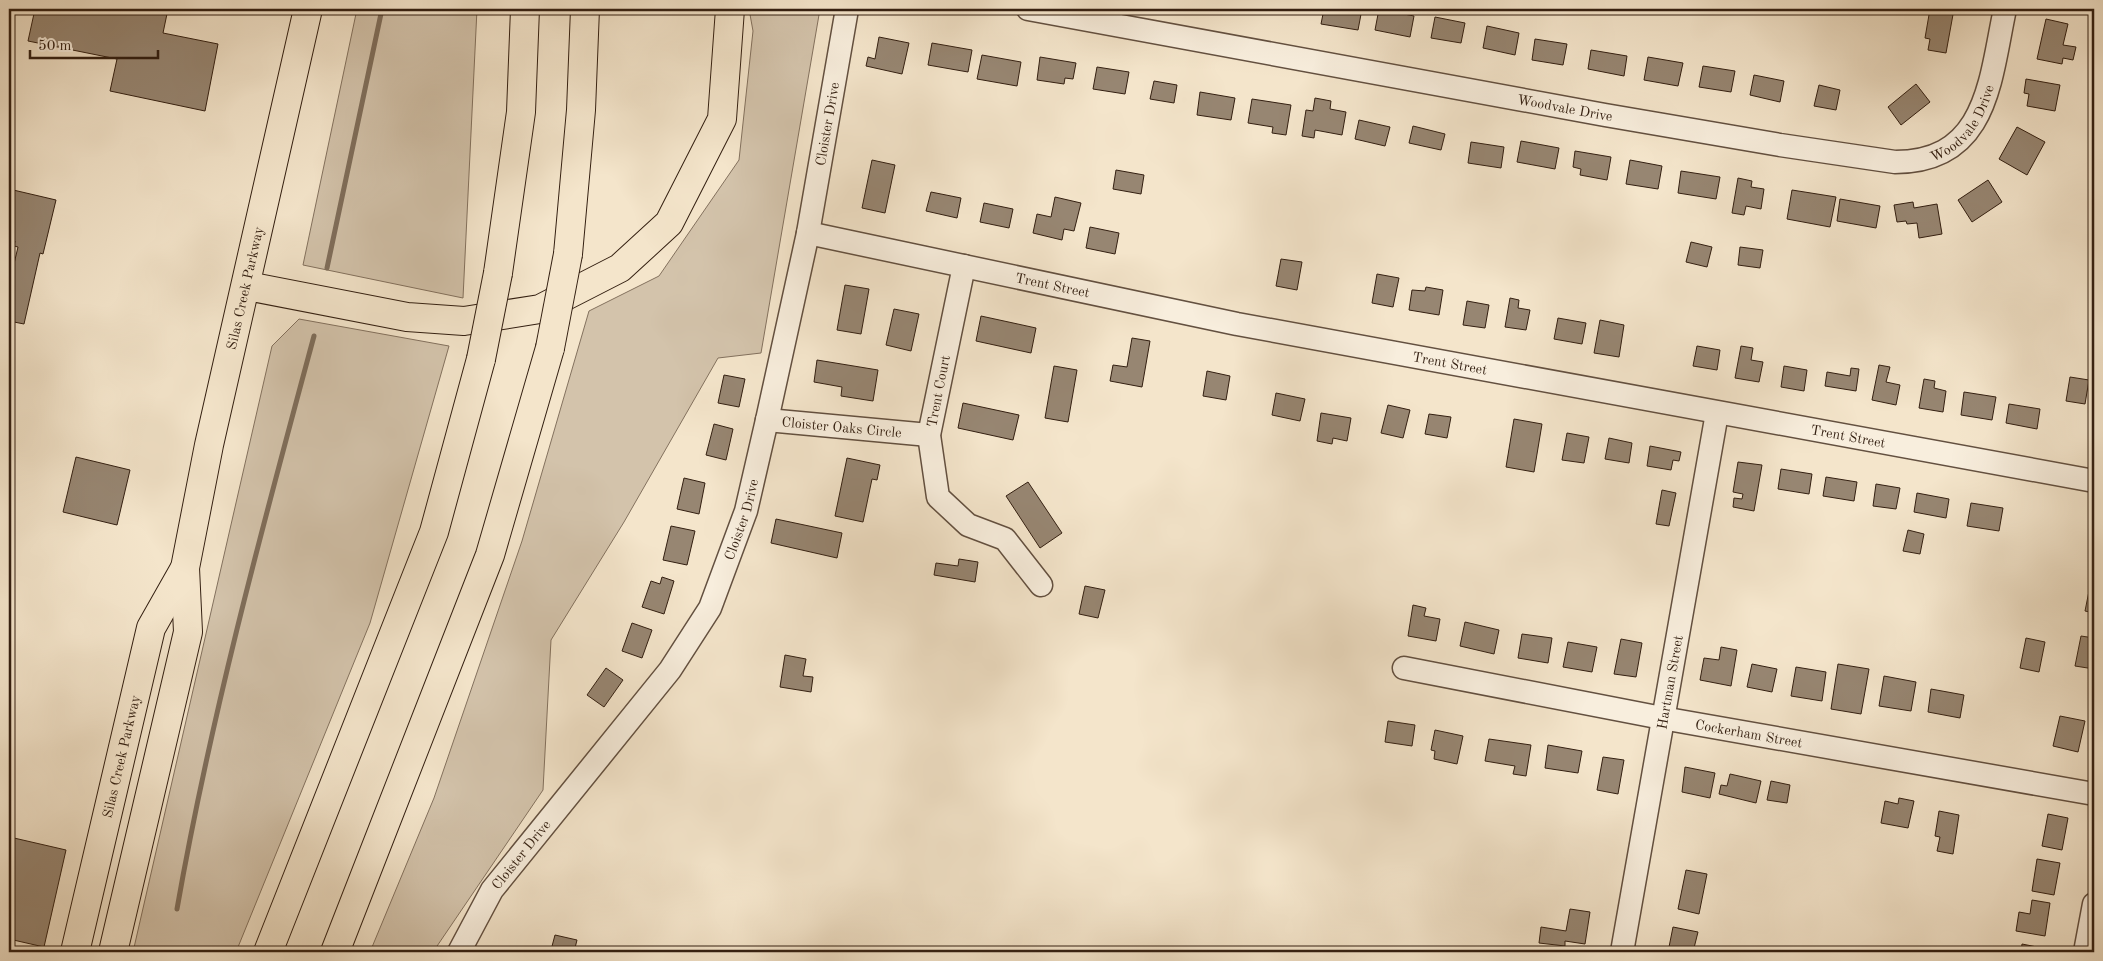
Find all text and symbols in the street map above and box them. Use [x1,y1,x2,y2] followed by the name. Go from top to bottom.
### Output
[30,28,158,60] scale bar
[38,39,72,54] text: 50 m
[814,81,842,167] street label: Cloister Drive
[1929,83,1997,164] street label: Woodvale Drive
[1516,93,1614,124] street label: Woodvale Drive
[225,225,266,351] street label: Silas Creek Parkway
[1014,271,1091,301] street label: Trent Street
[1411,350,1488,378] street label: Trent Street
[925,354,953,428] street label: Trent Court
[781,415,902,440] street label: Cloister Oaks Circle
[1810,423,1887,451] street label: Trent Street
[722,478,761,562] street label: Cloister Drive
[1655,634,1686,730] street label: Hartman Street
[101,693,143,819] street label: Silas Creek Parkway
[1694,718,1804,751] street label: Cockerham Street
[489,818,554,892] street label: Cloister Drive

